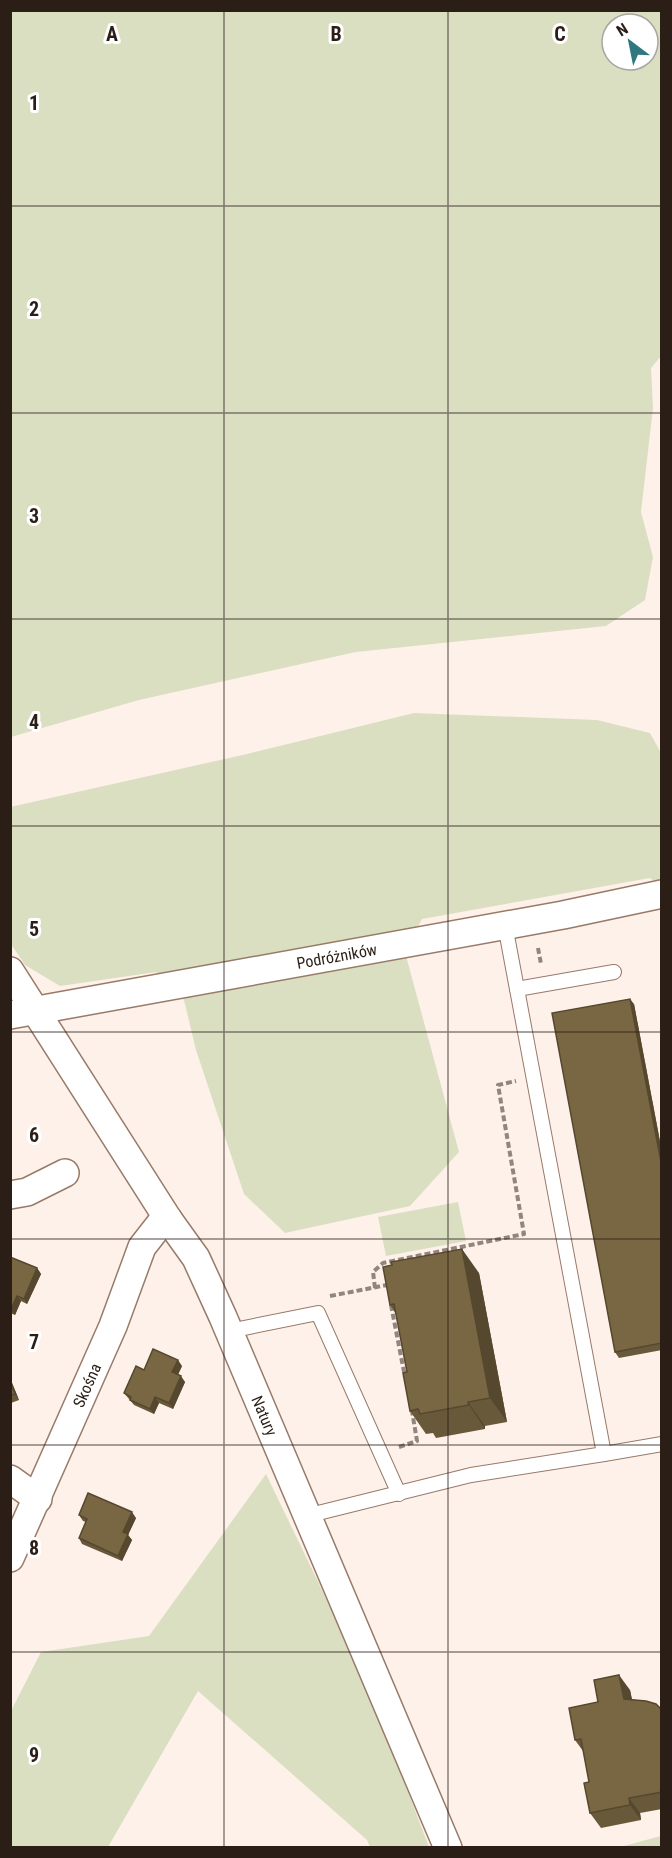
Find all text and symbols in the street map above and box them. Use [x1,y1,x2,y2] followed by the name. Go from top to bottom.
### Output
[600,12,660,72] north arrow
[613,19,632,40] text: N
[106,22,118,46] text: A
[330,22,342,46] text: B
[554,22,566,46] text: C
[29,91,39,115] text: 1
[29,297,39,321] text: 2
[29,504,39,528] text: 3
[29,710,39,734] text: 4
[29,917,39,941] text: 5
[295,940,379,973] street label: Podróżników
[29,1123,39,1147] text: 6
[29,1330,39,1354] text: 7
[69,1360,105,1410] street label: Skośna
[247,1393,281,1439] street label: Natury
[29,1536,39,1560] text: 8
[29,1743,39,1767] text: 9

